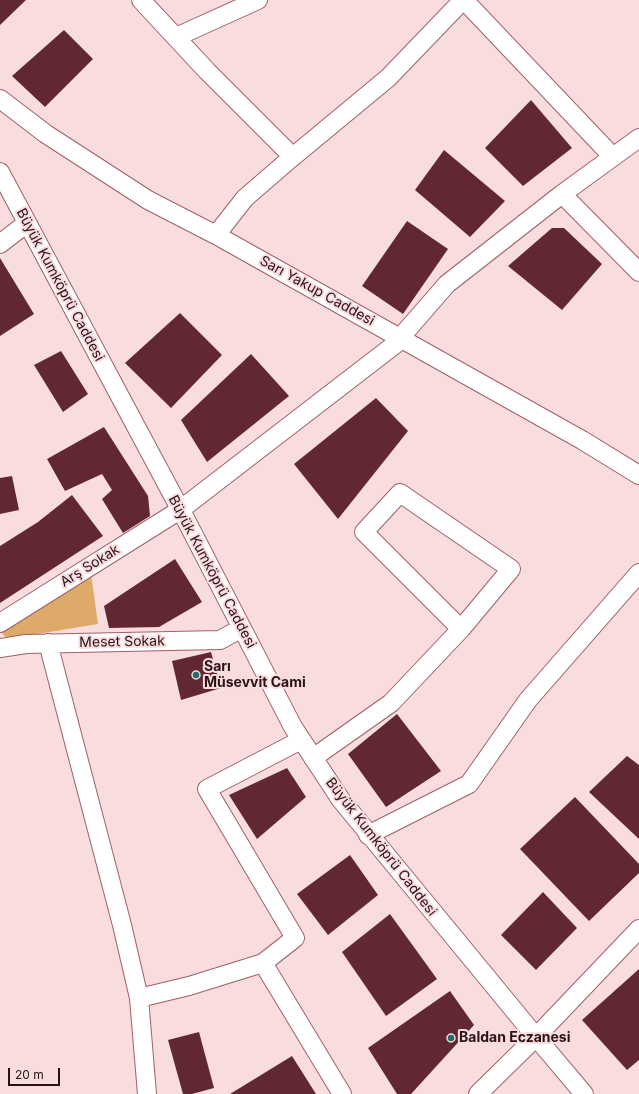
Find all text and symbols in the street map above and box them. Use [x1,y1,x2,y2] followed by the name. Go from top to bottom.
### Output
[13,206,107,364] street label: Büyük Kumköprü Caddesi
[257,252,377,330] street label: Sarı Yakup Caddesi
[165,493,259,651] street label: Büyük Kumköprü Caddesi
[57,541,123,591] street label: Arş Sokak
[79,633,165,651] street label: Meset Sokak
[204,659,306,692] place label: Sarı Müsevvit Cami
[191,670,201,680] marker: Sarı Müsevvit Cami
[322,775,440,919] street label: Büyük Kumköprü Caddesi
[459,1030,570,1046] place label: Baldan Eczanesi
[446,1033,456,1043] marker: Baldan Eczanesi
[10,1060,62,1086] scale bar
[15,1067,44,1082] text: 20 m

